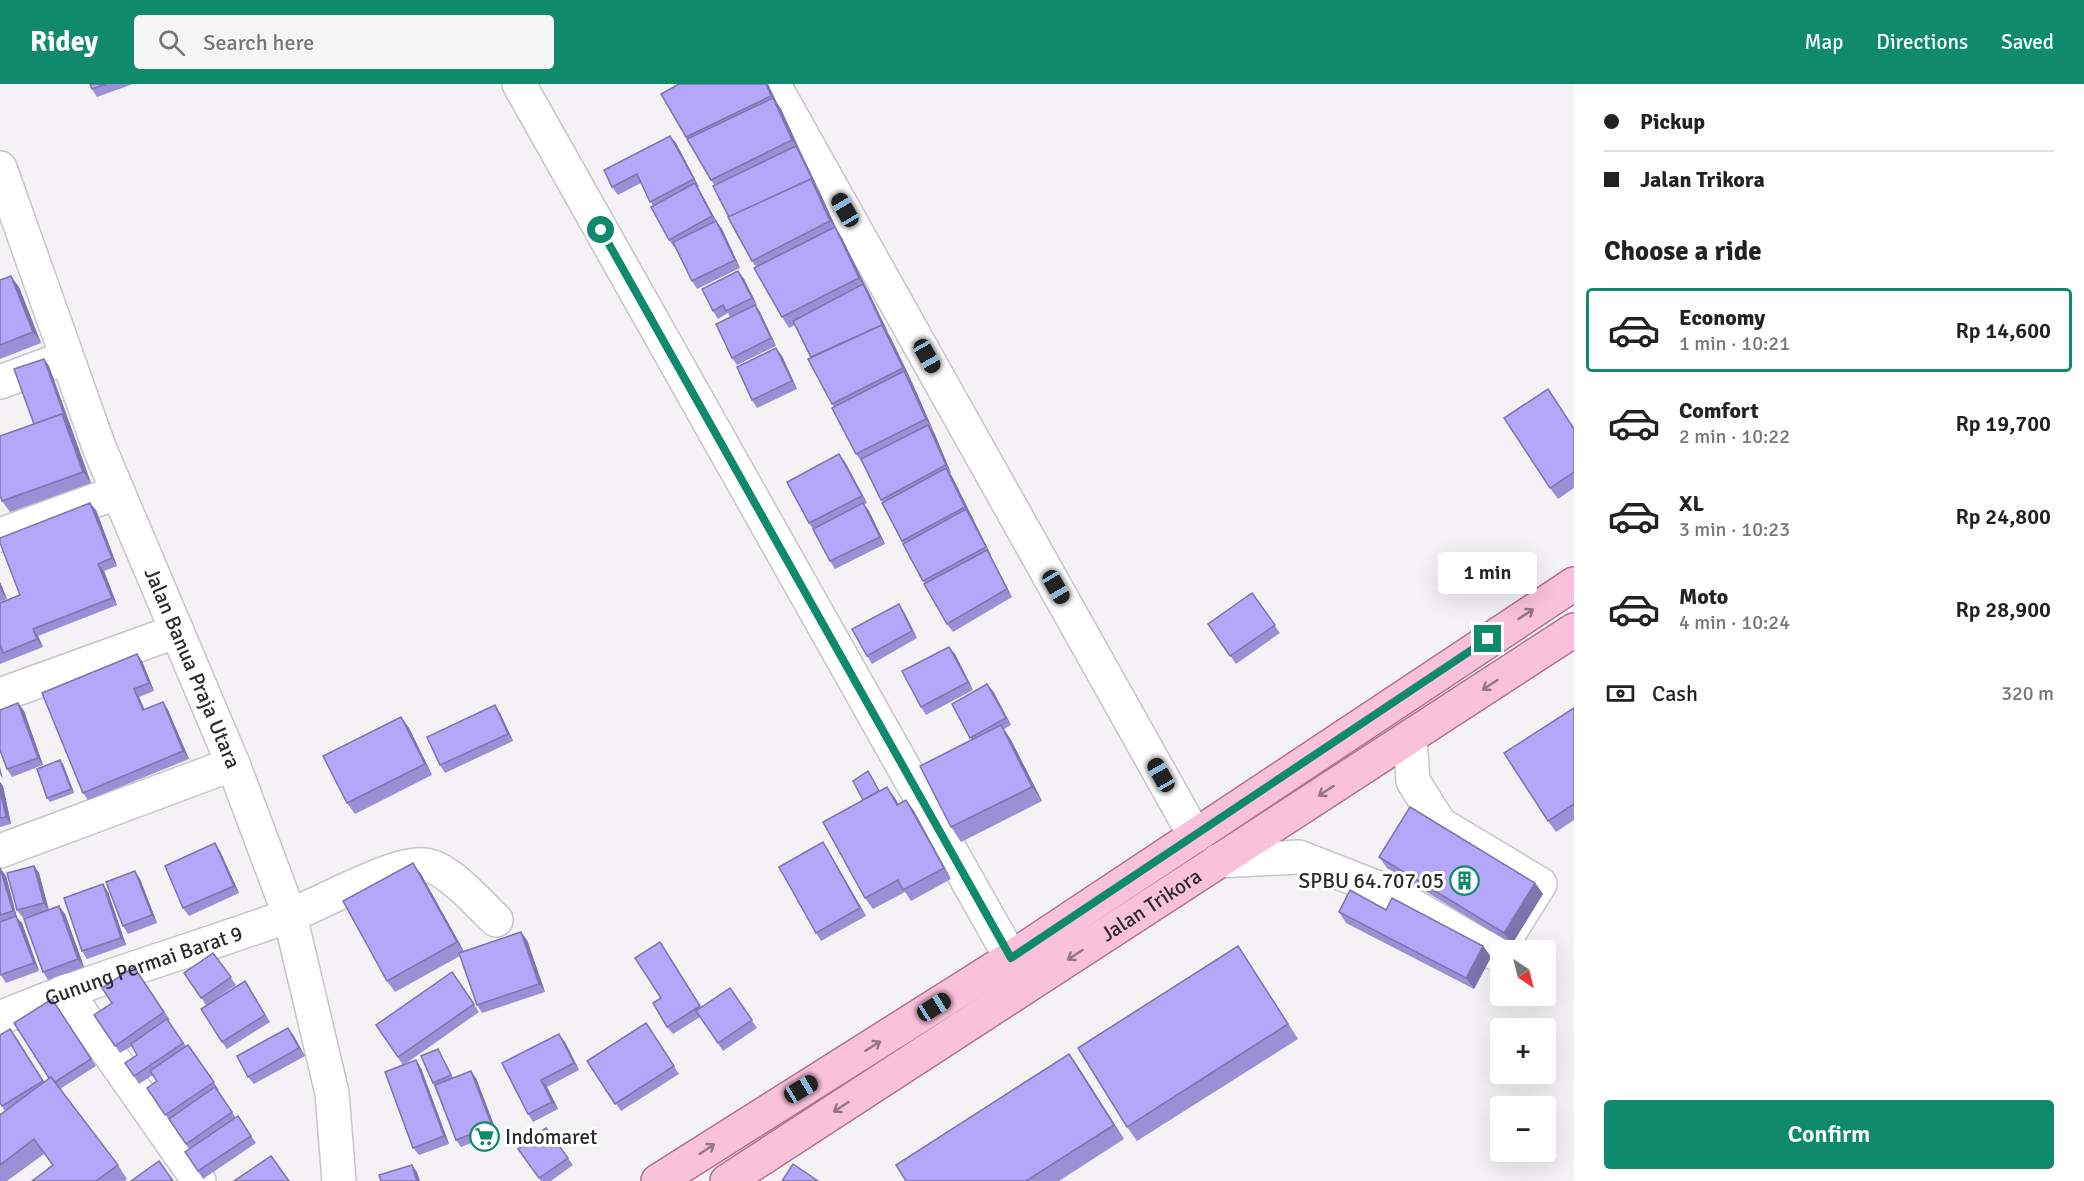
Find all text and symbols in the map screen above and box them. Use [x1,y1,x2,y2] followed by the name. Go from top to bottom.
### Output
[134,15,554,69] search box
[30,25,98,59] text: Ridey
[155,26,188,59] icon: search
[203,29,314,56] text: Search here
[1805,29,1843,55] text: Map
[1876,29,1968,55] text: Directions
[2001,29,2054,55] text: Saved
[1640,108,1705,135] text: Pickup
[1640,166,1765,193] text: Jalan Trikora
[828,190,862,230] car
[587,216,614,243] route start
[1604,235,1762,268] text: Choose a ride
[1607,303,1661,357] icon: car
[1679,304,1765,331] text: Economy
[1955,317,2051,344] text: Rp 14,600
[1679,331,1790,356] text: 1 min · 10:21
[910,336,944,376] car
[1607,396,1661,450] icon: car
[1679,397,1759,424] text: Comfort
[1955,410,2051,437] text: Rp 19,700
[1679,424,1790,449] text: 2 min · 10:22
[1607,489,1661,543] icon: car
[1679,490,1704,517] text: XL
[1955,503,2051,530] text: Rp 24,800
[1679,517,1790,542] text: 3 min · 10:23
[1438,552,1538,594] callout: 1 min
[1464,560,1511,585] text: 1 min
[139,564,246,772] street label: Jalan Banua Praja Utara
[1039,567,1073,607] car
[1607,582,1661,636] icon: car
[1679,583,1728,610] text: Moto
[1955,596,2051,623] text: Rp 28,900
[1517,608,1534,620] one-way arrow
[1679,610,1790,635] text: 4 min · 10:24
[1474,625,1501,652] route end
[1604,677,1637,710] icon: cash
[1482,679,1498,691] one-way arrow
[1652,680,1698,707] text: Cash
[2001,681,2054,706] text: 320 m
[1144,755,1178,795] car
[1318,785,1335,797] one-way arrow
[1096,863,1206,947] street label: Jalan Trikora
[1449,865,1481,897] building icon: SPBU 64.707.05
[1299,868,1444,894] place label: SPBU 64.707.05
[41,920,246,1012] street label: Gunung Permai Barat 9
[1490,940,1556,1006] north arrow
[1490,940,1556,1162] map controls
[1066,948,1083,961] one-way arrow
[914,990,954,1024] car
[1490,1018,1556,1084] button: +
[864,1039,881,1051] one-way arrow
[781,1072,821,1106] car
[1490,1096,1556,1162] button: −
[1604,1100,2054,1169] button: Confirm
[833,1101,850,1113] one-way arrow
[468,1121,500,1153] supermarket icon: Indomaret
[505,1124,597,1150] place label: Indomaret
[699,1143,715,1155] one-way arrow

